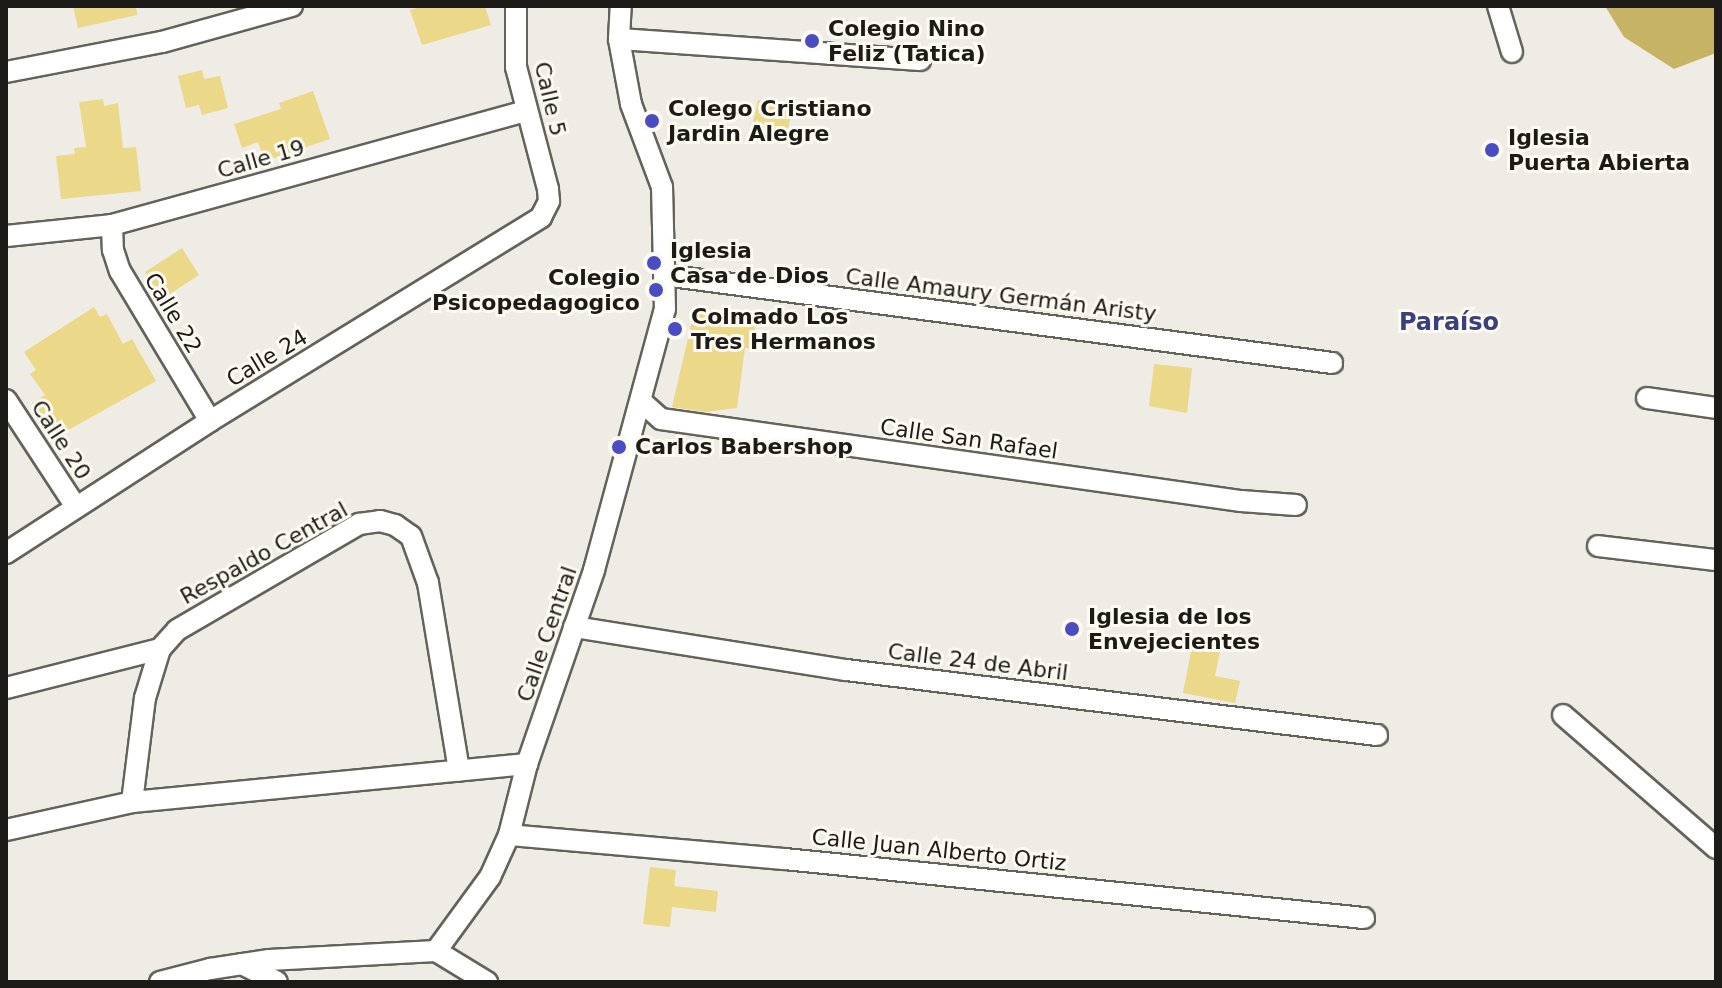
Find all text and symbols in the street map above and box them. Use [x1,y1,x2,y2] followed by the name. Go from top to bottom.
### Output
[828,15,986,66] place label: Colegio Nino Feliz (Tatica)
[803,32,821,50] marker: Colegio Nino Feliz (Tatica)
[529,59,571,139] street label: Calle 5
[668,95,872,146] place label: Colego Cristiano Jardin Alegre
[643,112,661,130] marker: Colego Cristiano Jardin Alegre
[1508,124,1690,176] place label: Iglesia Puerta Abierta
[214,134,308,184] street label: Calle 19
[1483,141,1501,159] marker: Iglesia Puerta Abierta
[670,237,829,288] place label: Iglesia Casa de Dios
[645,254,663,272] marker: Iglesia Casa de Dios
[844,263,1158,327] street label: Calle Amaury Germán Aristy
[432,264,640,316] place label: Colegio Psicopedagogico
[139,268,207,358] street label: Calle 22
[647,281,665,299] marker: Colegio Psicopedagogico
[691,303,876,354] place label: Colmado Los Tres Hermanos
[1399,309,1499,337] district label: Paraíso
[666,320,684,338] marker: Colmado Los Tres Hermanos
[222,324,312,392] street label: Calle 24
[26,395,96,485] street label: Calle 20
[878,413,1060,465] street label: Calle San Rafael
[635,434,853,460] place label: Carlos Babershop
[610,438,628,456] marker: Carlos Babershop
[176,496,352,610] street label: Respaldo Central
[511,563,583,705] street label: Calle Central
[1088,603,1260,654] place label: Iglesia de los Envejecientes
[1063,620,1081,638] marker: Iglesia de los Envejecientes
[886,638,1070,686] street label: Calle 24 de Abril
[810,823,1068,877] street label: Calle Juan Alberto Ortiz

